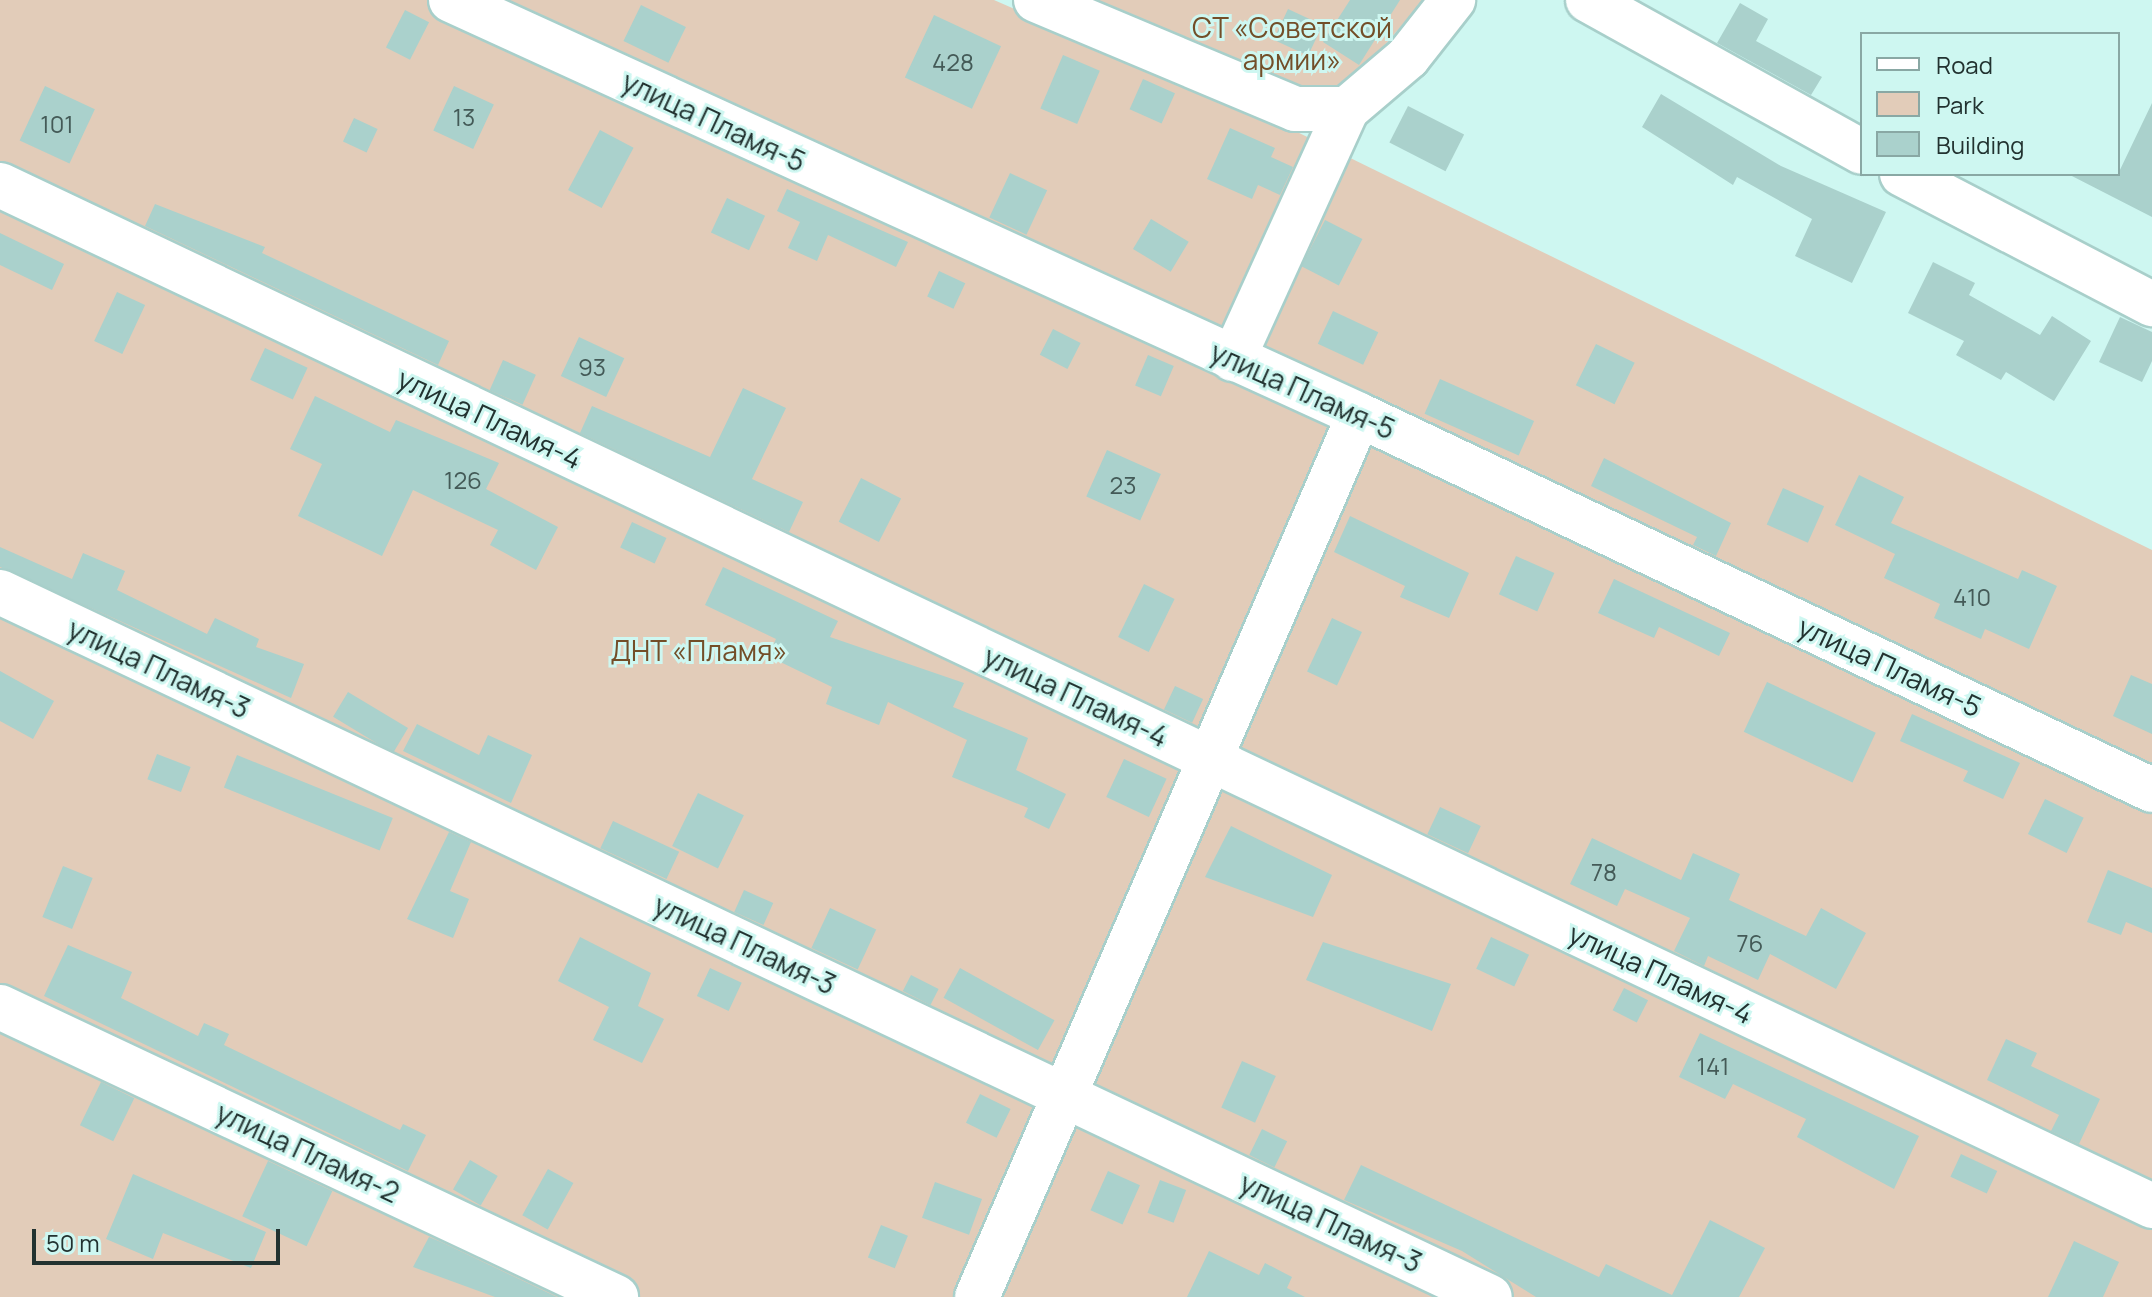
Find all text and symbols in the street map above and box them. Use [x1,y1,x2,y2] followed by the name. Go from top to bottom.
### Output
[1192,10,1392,76] park label: СТ «Советской армии»
[1860,32,2120,176] legend
[932,48,974,76] house number: 428
[1936,48,1993,81] text: Road
[617,64,811,178] street label: улица Пламя-5
[1936,88,1984,121] text: Park
[453,103,475,131] house number: 13
[40,110,74,138] house number: 101
[1936,128,2024,161] text: Building
[1206,334,1400,446] street label: улица Пламя-5
[578,353,606,381] house number: 93
[393,361,587,475] street label: улица Пламя-4
[444,466,482,494] house number: 126
[1110,471,1136,499] house number: 23
[1953,583,1991,611] house number: 410
[1793,609,1987,723] street label: улица Пламя-5
[63,611,255,725] street label: улица Пламя-3
[610,633,788,667] park label: ДНТ «Пламя»
[979,639,1173,753] street label: улица Пламя-4
[1591,858,1617,886] house number: 78
[649,887,841,1001] street label: улица Пламя-3
[1564,916,1758,1030] street label: улица Пламя-4
[1737,929,1763,957] house number: 76
[1697,1052,1729,1080] house number: 141
[211,1095,405,1209] street label: улица Пламя-2
[1235,1165,1427,1279] street label: улица Пламя-3
[36,1213,284,1263] scale bar
[46,1226,100,1259] text: 50 m

